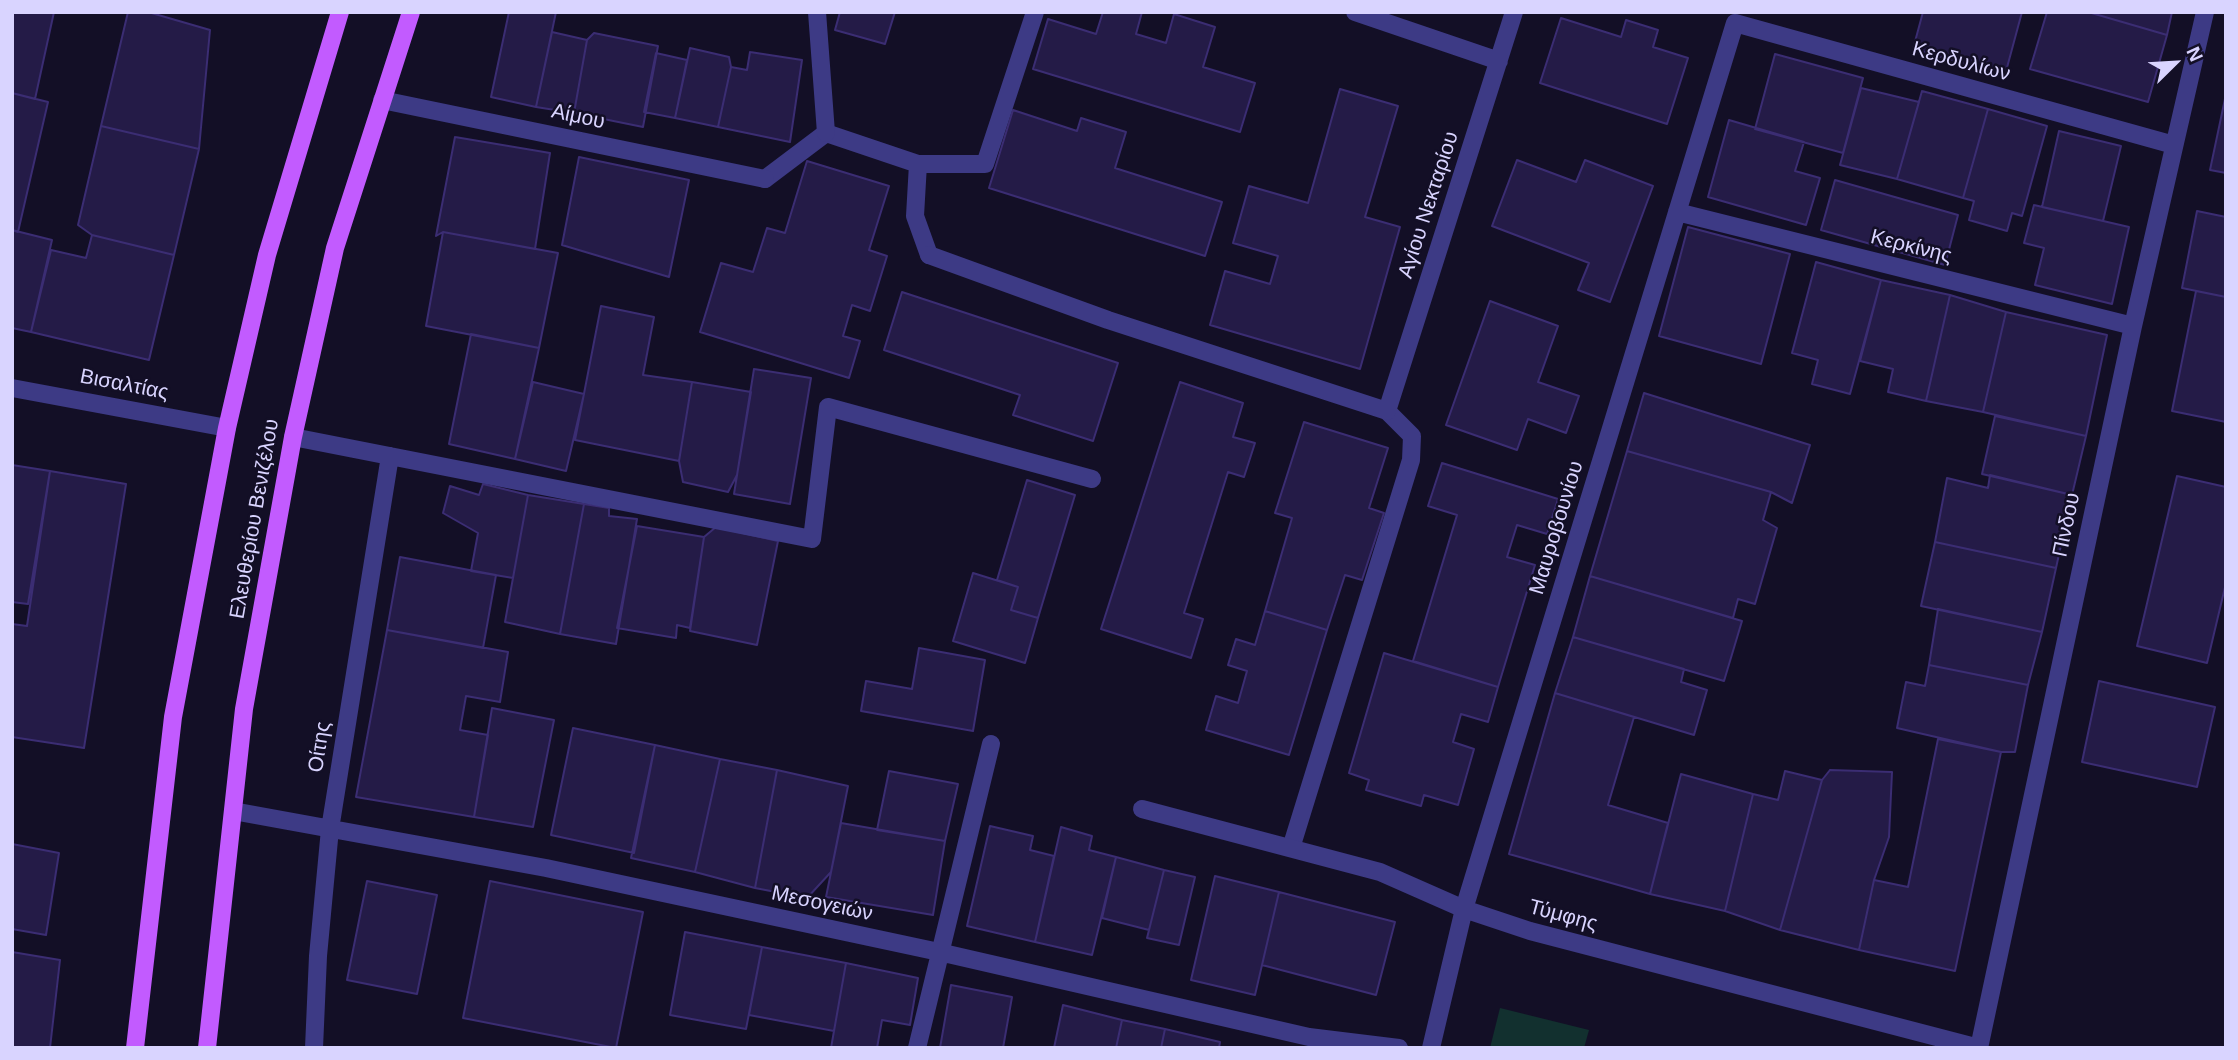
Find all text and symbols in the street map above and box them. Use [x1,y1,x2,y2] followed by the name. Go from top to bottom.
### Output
[2140,28,2210,98] north arrow
[1909,37,2013,87] street label: Κερδυλίων
[2182,44,2207,65] text: N
[549,99,607,135] street label: Αίμου
[1393,128,1465,282] street label: Αγίου Νεκταρίου
[1868,225,1954,269] street label: Κερκίνης
[78,364,170,406] street label: Βισαλτίας
[225,417,285,621] street label: Ελευθερίου Βενιζέλου
[1525,458,1589,598] street label: Μαυροβουνίου
[2048,491,2086,559] street label: Πίνδου
[304,720,336,774] street label: Οίτης
[769,881,875,927] street label: Μεσογειών
[1526,895,1600,937] street label: Τύμφης

